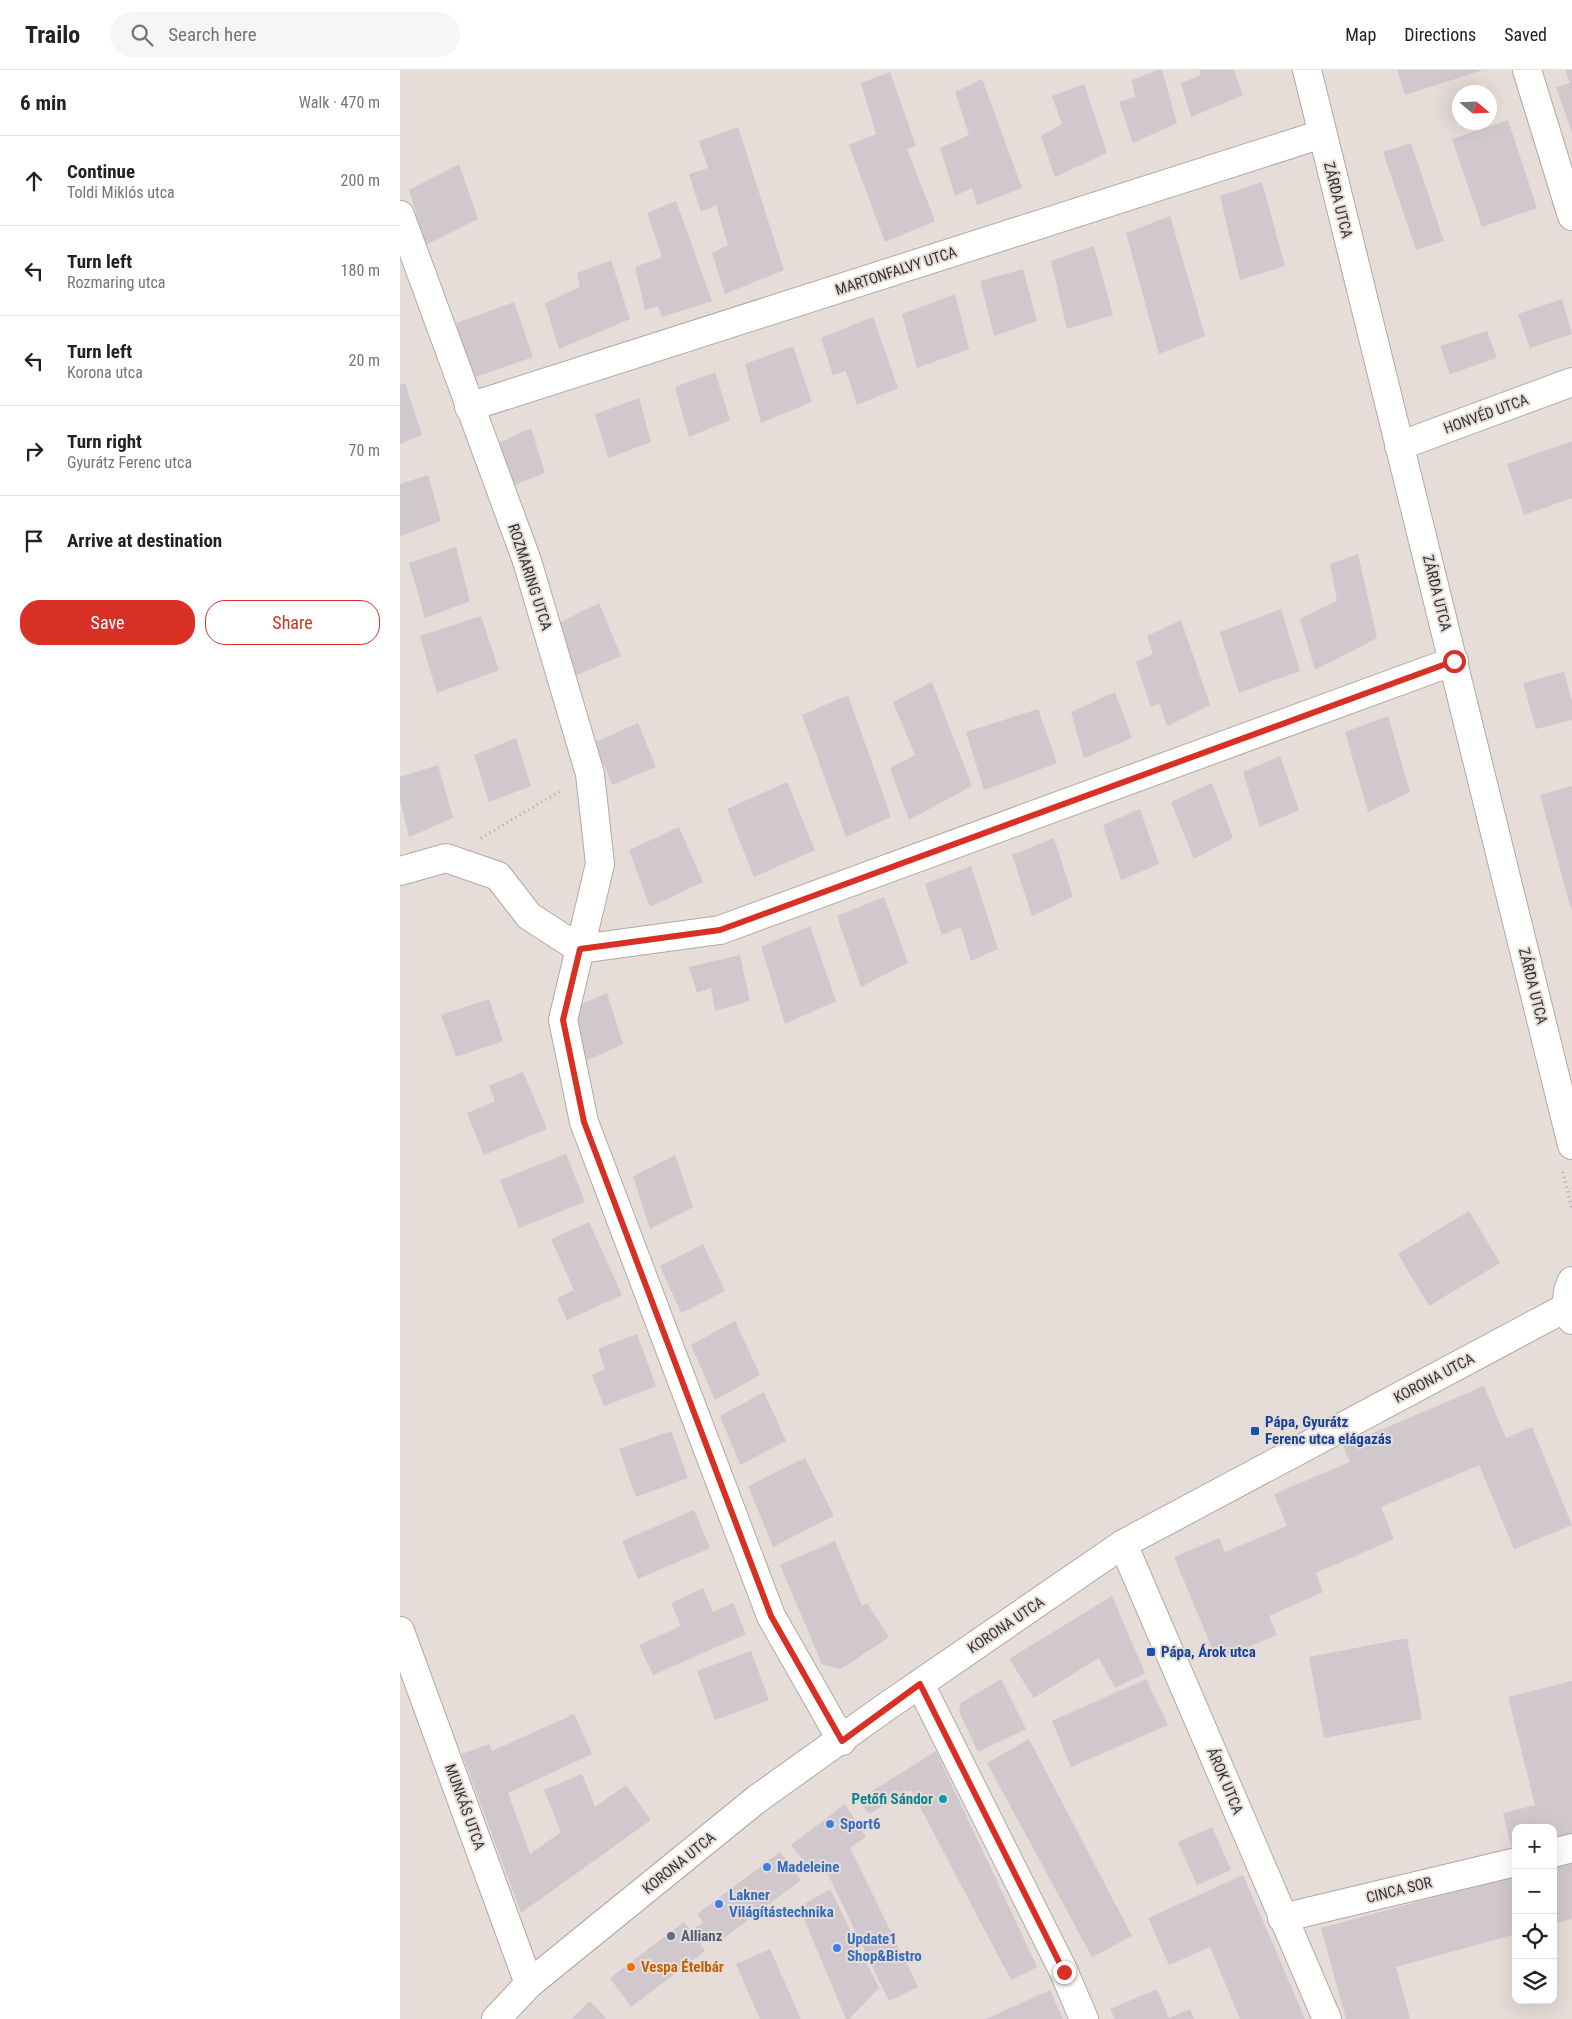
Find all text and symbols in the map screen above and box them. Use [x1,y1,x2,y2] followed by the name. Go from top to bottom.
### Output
[110,12,460,57] search box
[25,21,80,49] text: Trailo
[128,21,156,49] icon: search
[168,23,257,46] text: Search here
[1345,24,1376,45] text: Map
[1404,24,1476,45] text: Directions
[1504,24,1547,45] text: Saved
[1452,85,1497,130] north arrow
[20,91,67,115] text: 6 min
[299,93,380,112] text: Walk · 470 m
[67,160,135,183] text: Continue
[1320,160,1356,240] street label: ZÁRDA UTCA
[20,167,48,195] icon: ahead
[341,171,380,190] text: 200 m
[67,183,175,202] text: Toldi Miklós utca
[833,243,959,299] street label: MARTONFALVY UTCA
[67,250,132,273] text: Turn left
[20,257,48,285] icon: left
[341,261,380,280] text: 180 m
[67,273,166,292] text: Rozmaring utca
[67,340,132,363] text: Turn left
[20,347,48,375] icon: left
[348,351,380,370] text: 20 m
[67,363,143,382] text: Korona utca
[1441,390,1531,438] street label: HONVÉD UTCA
[67,430,142,453] text: Turn right
[20,437,48,465] icon: right
[348,441,380,460] text: 70 m
[67,453,192,472] text: Gyurátz Ferenc utca
[504,521,556,633] street label: ROZMARING UTCA
[20,527,48,555] icon: arrive
[67,529,222,552] text: Arrive at destination
[1419,553,1455,633] street label: ZÁRDA UTCA
[20,600,195,645] button: Save
[205,600,380,645] button: Share
[1443,650,1466,673] route start
[1515,946,1551,1026] street label: ZÁRDA UTCA
[1391,1349,1478,1407] street label: KORONA UTCA
[1265,1413,1392,1448] place label: Pápa, Gyurátz Ferenc utca elágazás
[1249,1425,1261,1437] marker: Pápa, Gyurátz Ferenc utca elágazás
[964,1593,1048,1657] street label: KORONA UTCA
[1161,1643,1256,1661] place label: Pápa, Árok utca
[1145,1646,1157,1658] marker: Pápa, Árok utca
[1203,1745,1247,1817] street label: ÁROK UTCA
[441,1762,489,1853] street label: MUNKÁS UTCA
[852,1790,933,1808] place label: Petőfi Sándor
[937,1793,949,1805] marker: Petőfi Sándor
[840,1815,881,1833] place label: Sport6
[824,1818,836,1830] marker: Sport6
[1512,1824,1557,2004] map controls
[1512,1824,1557,1869] button: +
[639,1828,719,1898] street label: KORONA UTCA
[777,1858,839,1876] place label: Madeleine
[761,1861,773,1873] marker: Madeleine
[1512,1869,1557,1914] button: −
[1364,1873,1434,1907] street label: CINCA SOR
[729,1886,834,1921] place label: Lakner Világítástechnika
[713,1898,725,1910] marker: Lakner Világítástechnika
[1512,1914,1557,1959] button: locate
[681,1927,723,1945] place label: Allianz
[665,1930,677,1942] marker: Allianz
[847,1930,922,1965] place label: Update1 Shop&Bistro
[831,1942,843,1954] marker: Update1 Shop&Bistro
[641,1958,724,1976] place label: Vespa Ételbár
[1512,1959,1557,2004] button: layers
[625,1961,637,1973] marker: Vespa Ételbár
[1053,1961,1076,1984] route end

